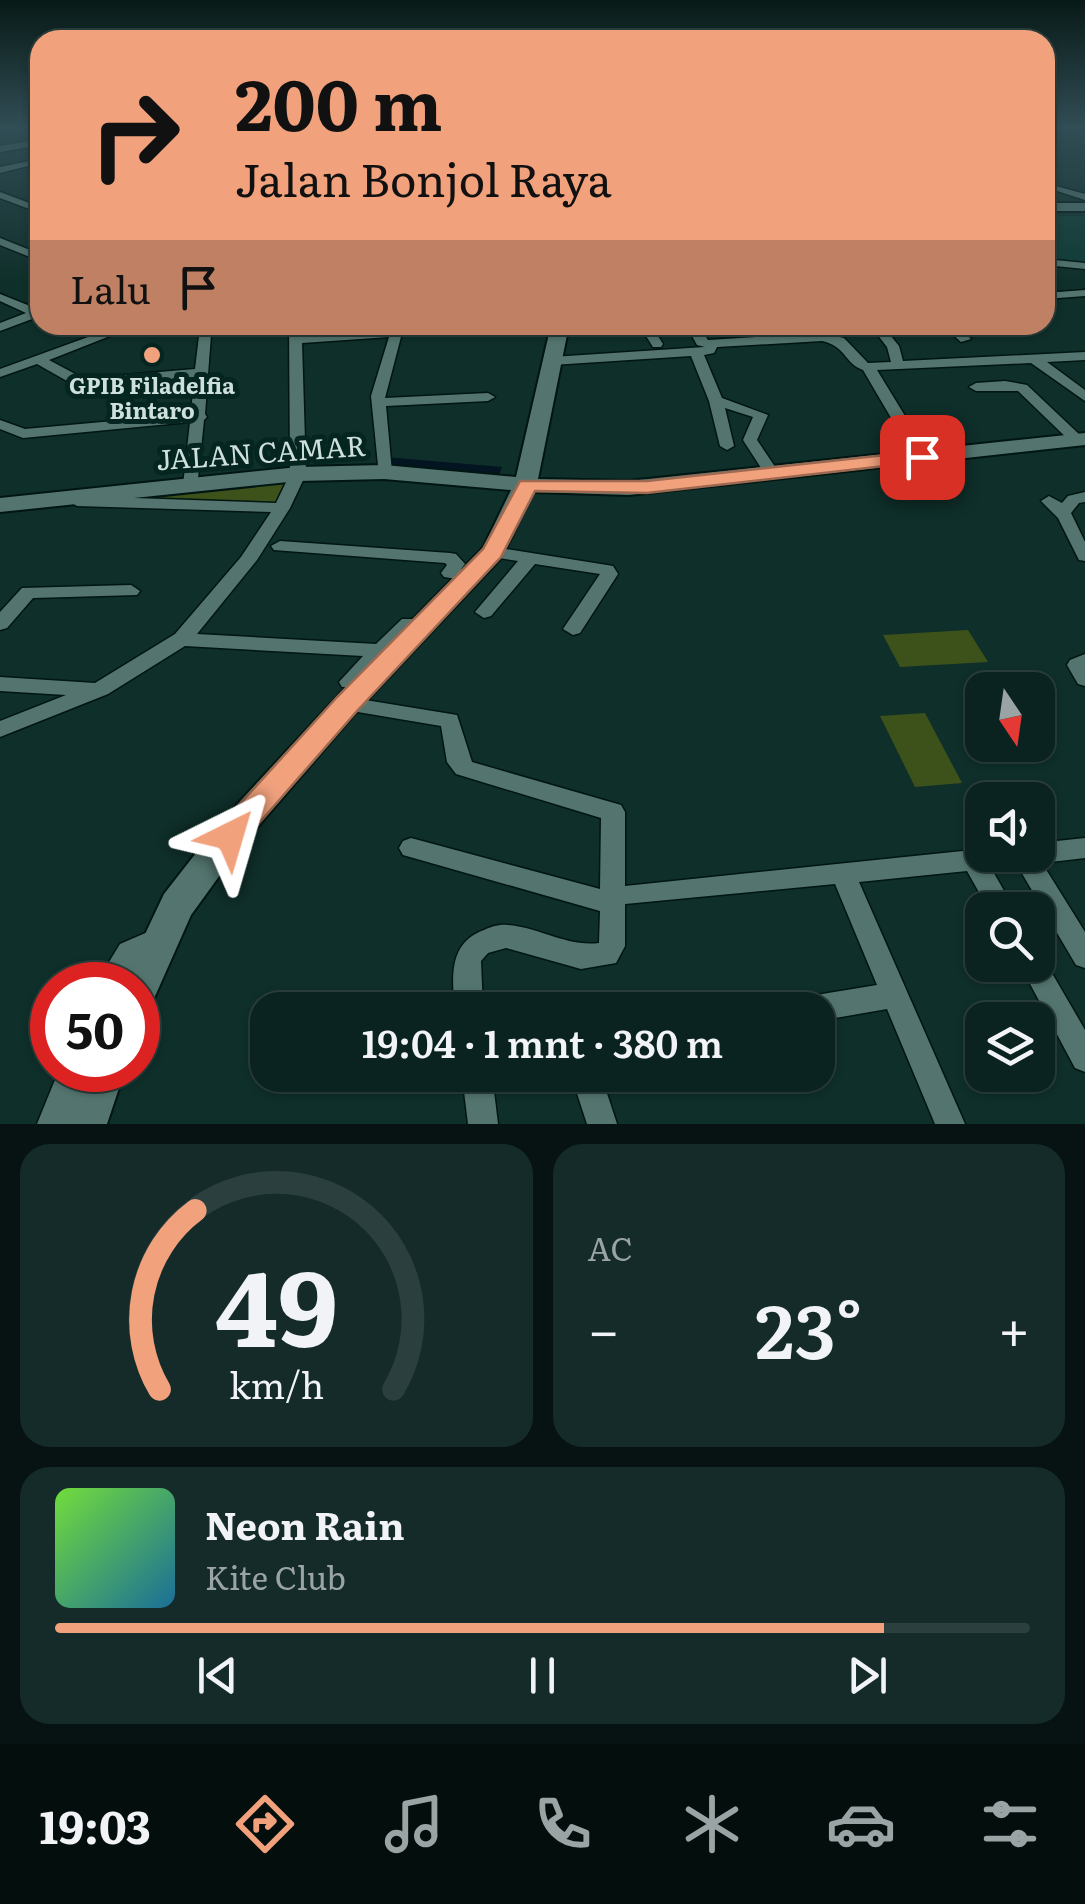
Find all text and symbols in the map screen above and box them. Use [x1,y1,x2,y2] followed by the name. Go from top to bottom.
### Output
[235,49,443,153] text: 200 m
[70,70,200,200] icon: right
[235,144,612,211] text: Jalan Bonjol Raya
[70,259,151,316] text: Lalu
[171,260,226,315] icon: arrive
[141,344,163,366] marker: GPIB Filadelfia Bintaro
[69,368,235,426] place label: GPIB Filadelfia Bintaro
[880,415,965,500] pin
[155,423,367,479] street label: JALAN CAMAR
[895,430,950,485] icon: arrive
[965,672,1055,762] north arrow
[965,672,1055,1092] map controls
[965,782,1055,872] button: sound
[178,784,282,888] position arrow
[965,892,1055,982] button: search
[30,962,160,1092] speed limit sign: 50
[965,1002,1055,1092] button: layers
[362,1013,723,1070] text: 19:04 · 1 mnt · 380 m
[588,1223,633,1271] text: AC
[215,1225,338,1379] text: 49
[755,1271,862,1382] text: 23°
[588,1286,620,1368] text: −
[998,1286,1030,1368] text: +
[229,1357,324,1410] text: km/h
[205,1495,405,1552] text: Neon Rain
[205,1552,346,1600] text: Kite Club
[190,1648,245,1703] icon: previous
[515,1648,570,1703] icon: pause
[840,1648,895,1703] icon: next
[230,1789,300,1859] icon: directions
[379,1789,449,1859] icon: music
[528,1789,598,1859] icon: phone
[677,1789,747,1859] icon: climate
[826,1789,896,1859] icon: car
[975,1789,1045,1859] icon: filters
[40,1791,151,1858] text: 19:03

